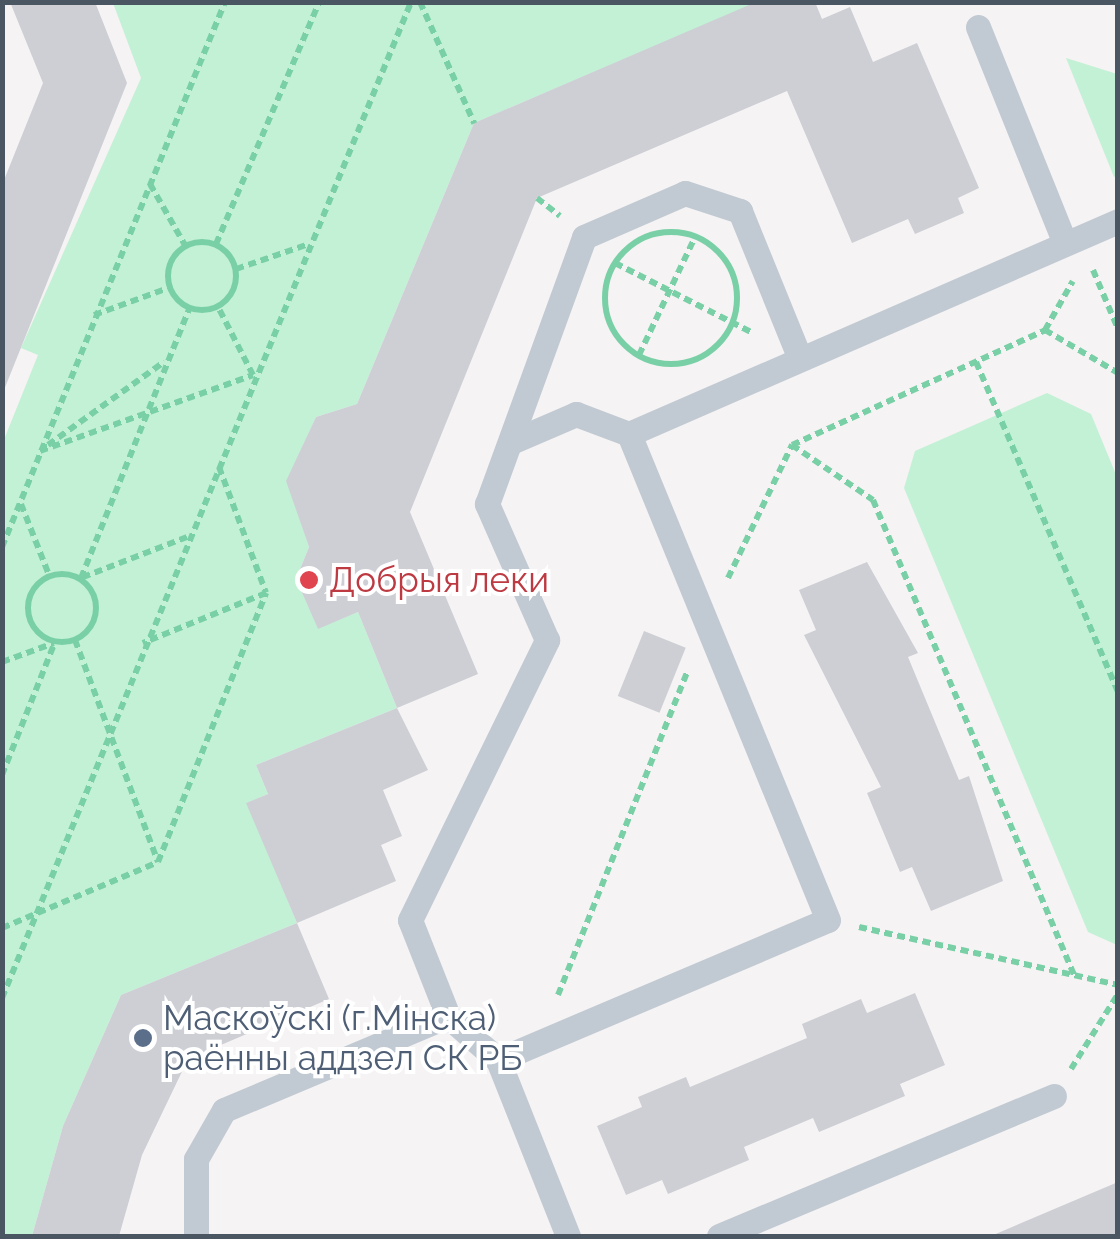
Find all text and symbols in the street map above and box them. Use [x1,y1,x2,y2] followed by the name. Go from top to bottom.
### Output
[329,559,549,601] place label: Добрыя леки
[298,569,320,591] marker: Добрыя леки
[163,997,523,1079] place label: Маскоўскі (г.Мінска) раённы аддзел СК РБ
[132,1027,154,1049] marker: Маскоўскі (г.Мінска) раённы аддзел СК РБ

